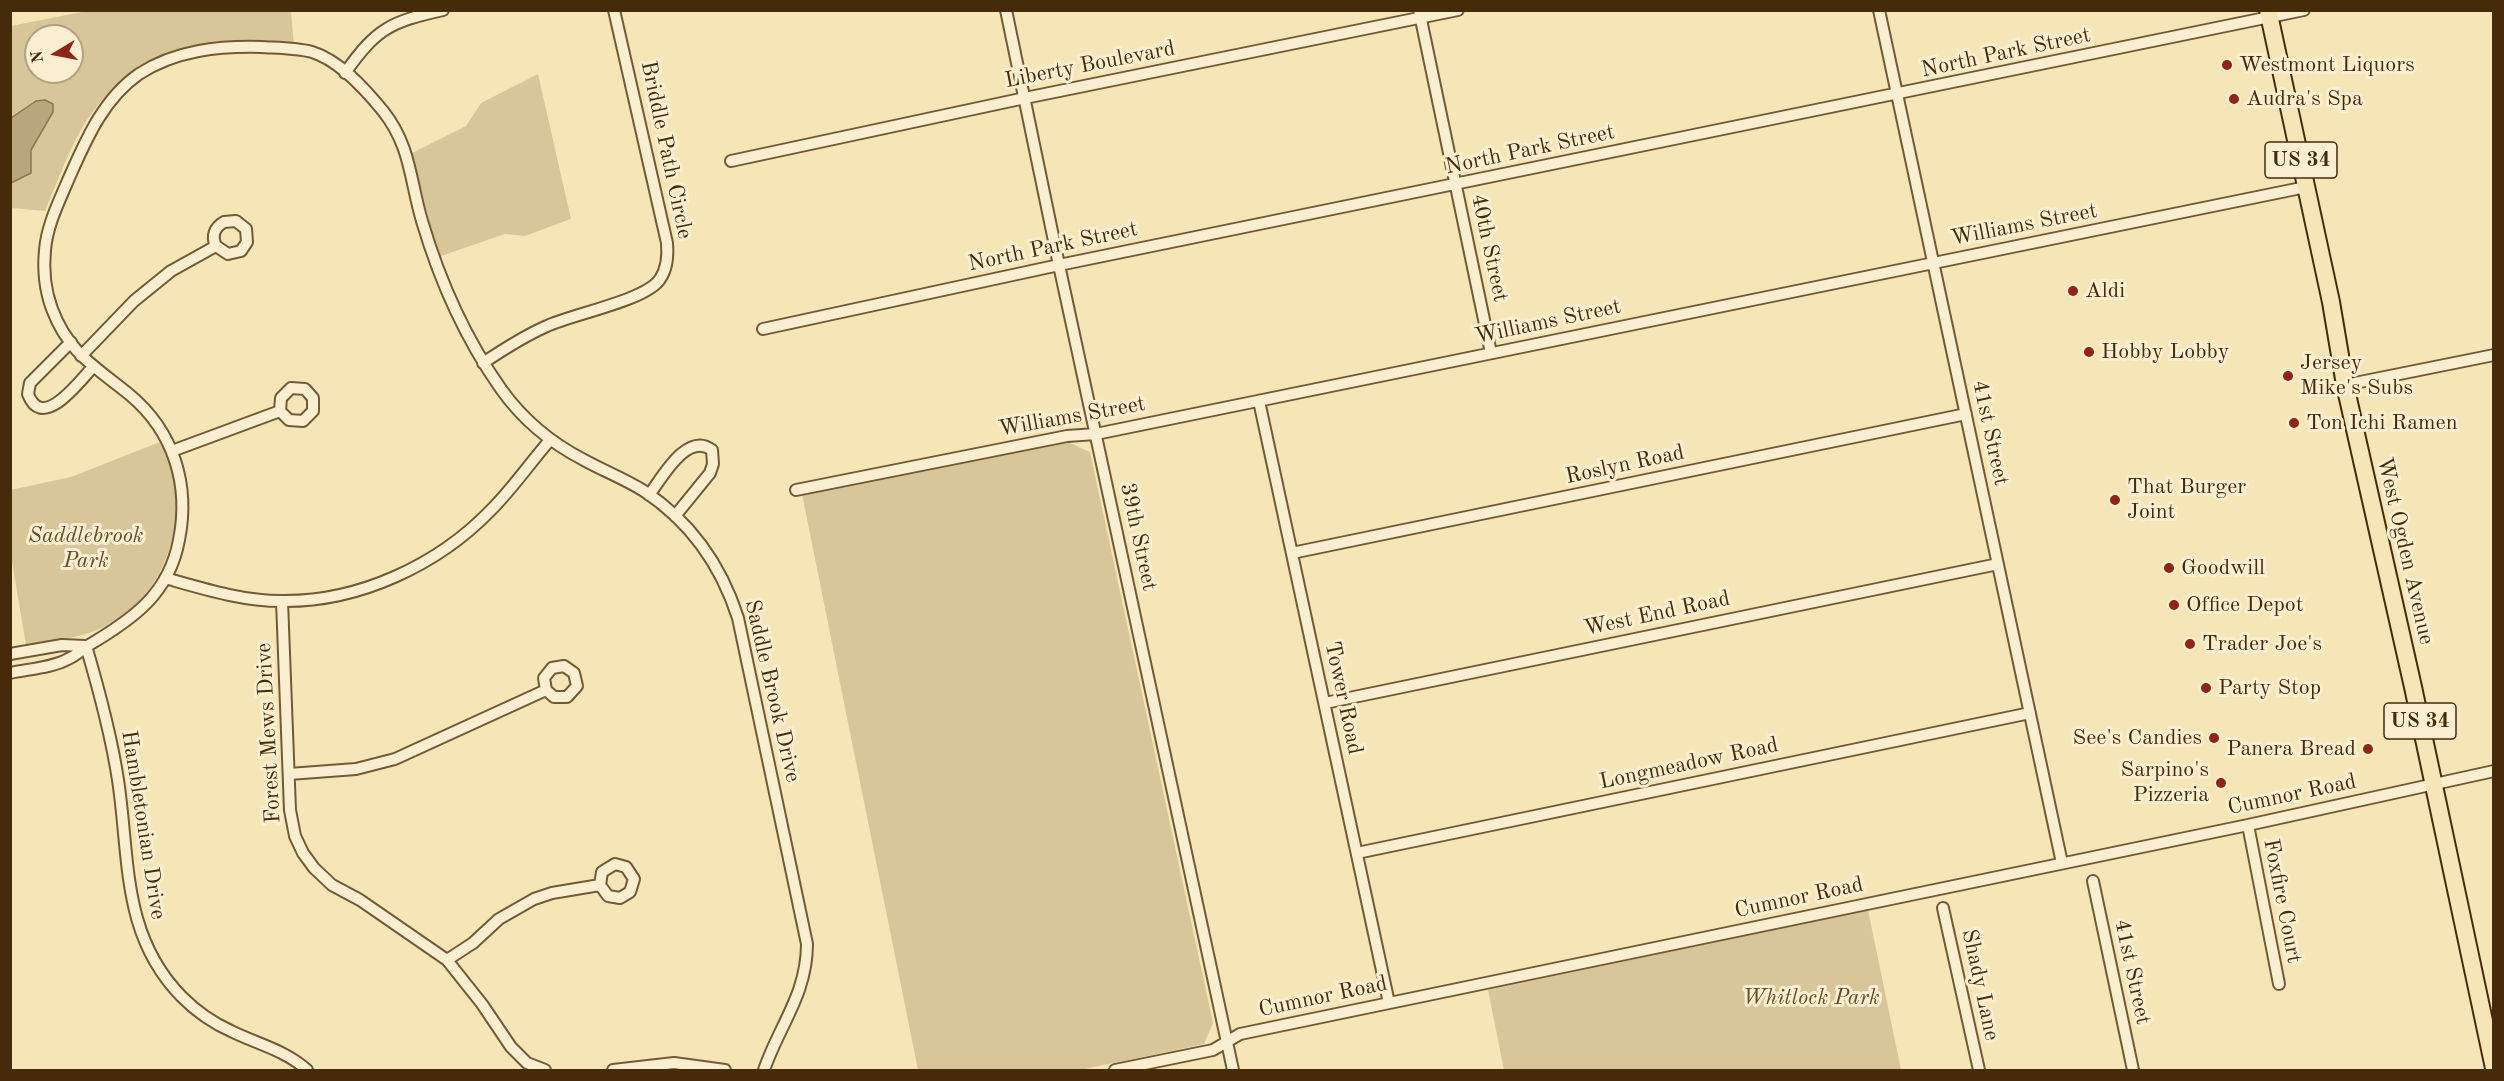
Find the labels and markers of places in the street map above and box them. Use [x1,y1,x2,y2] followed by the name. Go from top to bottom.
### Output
[2239,52,2415,78] place label: Westmont Liquors
[2220,58,2234,72] marker: Westmont Liquors
[2246,86,2363,112] place label: Audra's Spa
[2227,92,2241,106] marker: Audra's Spa
[2085,278,2125,304] place label: Aldi
[2066,284,2080,298] marker: Aldi
[2101,339,2229,365] place label: Hobby Lobby
[2082,345,2096,359] marker: Hobby Lobby
[2300,350,2413,402] place label: Jersey Mike's Subs
[2281,369,2295,383] marker: Jersey Mike's Subs
[2306,410,2458,436] place label: Ton Ichi Ramen
[2287,416,2301,430] marker: Ton Ichi Ramen
[2127,474,2246,526] place label: That Burger Joint
[2108,493,2122,507] marker: That Burger Joint
[2181,555,2265,581] place label: Goodwill
[2162,561,2176,575] marker: Goodwill
[2186,592,2303,618] place label: Office Depot
[2167,598,2181,612] marker: Office Depot
[2202,631,2322,657] place label: Trader Joe's
[2183,637,2197,651] marker: Trader Joe's
[2218,675,2321,701] place label: Party Stop
[2199,681,2213,695] marker: Party Stop
[2073,725,2202,751] place label: See's Candies
[2207,731,2221,745] marker: See's Candies
[2226,736,2356,762] place label: Panera Bread
[2361,742,2375,756] marker: Panera Bread
[2121,757,2209,808] place label: Sarpino's Pizzeria
[2214,776,2228,790] marker: Sarpino's Pizzeria

